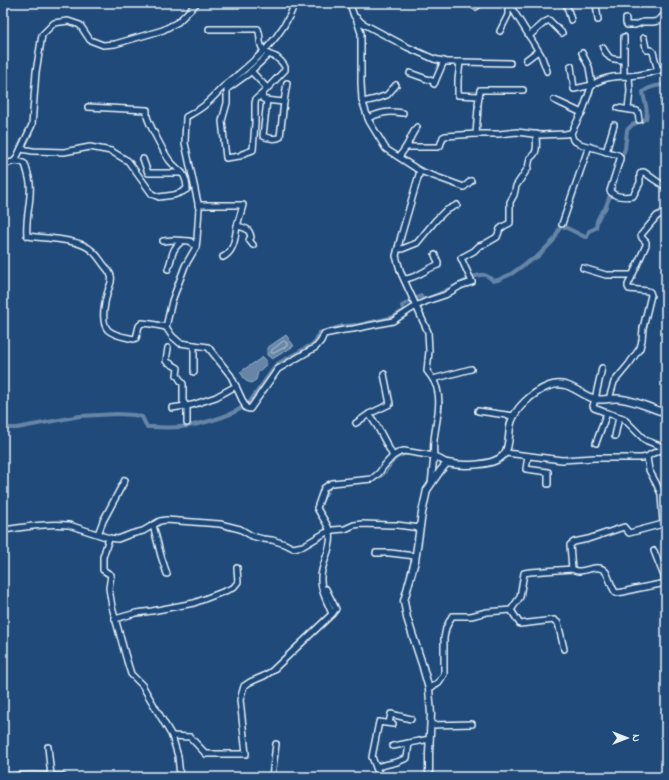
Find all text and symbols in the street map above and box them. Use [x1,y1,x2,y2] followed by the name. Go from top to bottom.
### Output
[607,718,647,758] north arrow
[628,734,644,742] text: N

